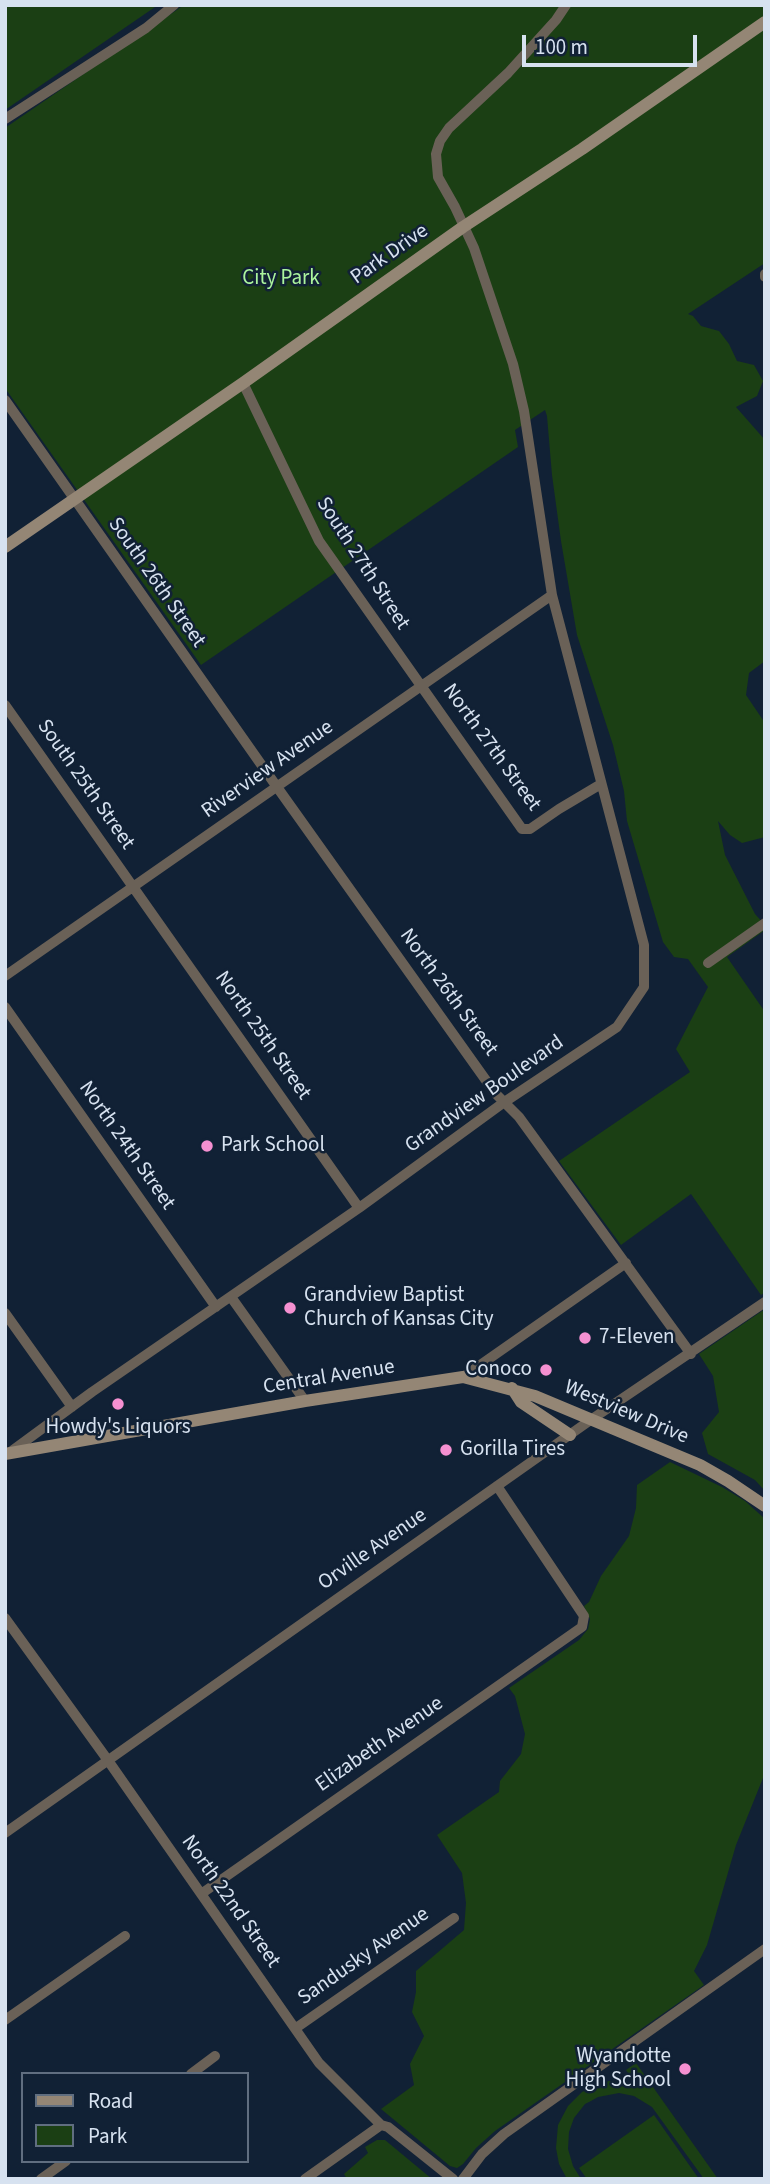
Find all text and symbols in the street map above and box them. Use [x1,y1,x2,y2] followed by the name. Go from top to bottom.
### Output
[525,21,700,65] scale bar
[535,32,588,62] text: 100 m
[346,219,434,291] street label: Park Drive
[242,266,320,292] park label: City Park
[310,493,414,635] street label: South 27th Street
[102,513,210,653] street label: South 26th Street
[436,679,546,817] street label: North 27th Street
[31,715,139,855] street label: South 25th Street
[197,715,339,825] street label: Riverview Avenue
[393,924,503,1062] street label: North 26th Street
[208,967,316,1105] street label: North 25th Street
[401,1031,569,1159] street label: Grandview Boulevard
[72,1077,180,1215] street label: North 24th Street
[221,1133,325,1159] place label: Park School
[199,1138,215,1154] marker: Park School
[304,1283,493,1333] place label: Grandview Baptist Church of Kansas City
[282,1300,298,1316] marker: Grandview Baptist Church of Kansas City
[599,1325,675,1351] place label: 7-Eleven
[577,1330,593,1346] marker: 7-Eleven
[262,1355,396,1401] street label: Central Avenue
[465,1357,532,1383] place label: Conoco
[538,1362,554,1378] marker: Conoco
[560,1375,692,1451] street label: Westview Drive
[110,1396,126,1412] marker: Howdy's Liquors
[45,1415,191,1441] place label: Howdy's Liquors
[460,1437,565,1463] place label: Gorilla Tires
[438,1442,454,1458] marker: Gorilla Tires
[314,1503,432,1597] street label: Orville Avenue
[311,1692,449,1798] street label: Elizabeth Avenue
[175,1831,285,1973] street label: North 22nd Street
[294,1902,434,2012] street label: Sandusky Avenue
[566,2044,671,2094] place label: Wyandotte High School
[677,2061,693,2077] marker: Wyandotte High School
[21,2072,248,2163] legend
[88,2086,133,2116] text: Road
[88,2121,127,2151] text: Park

